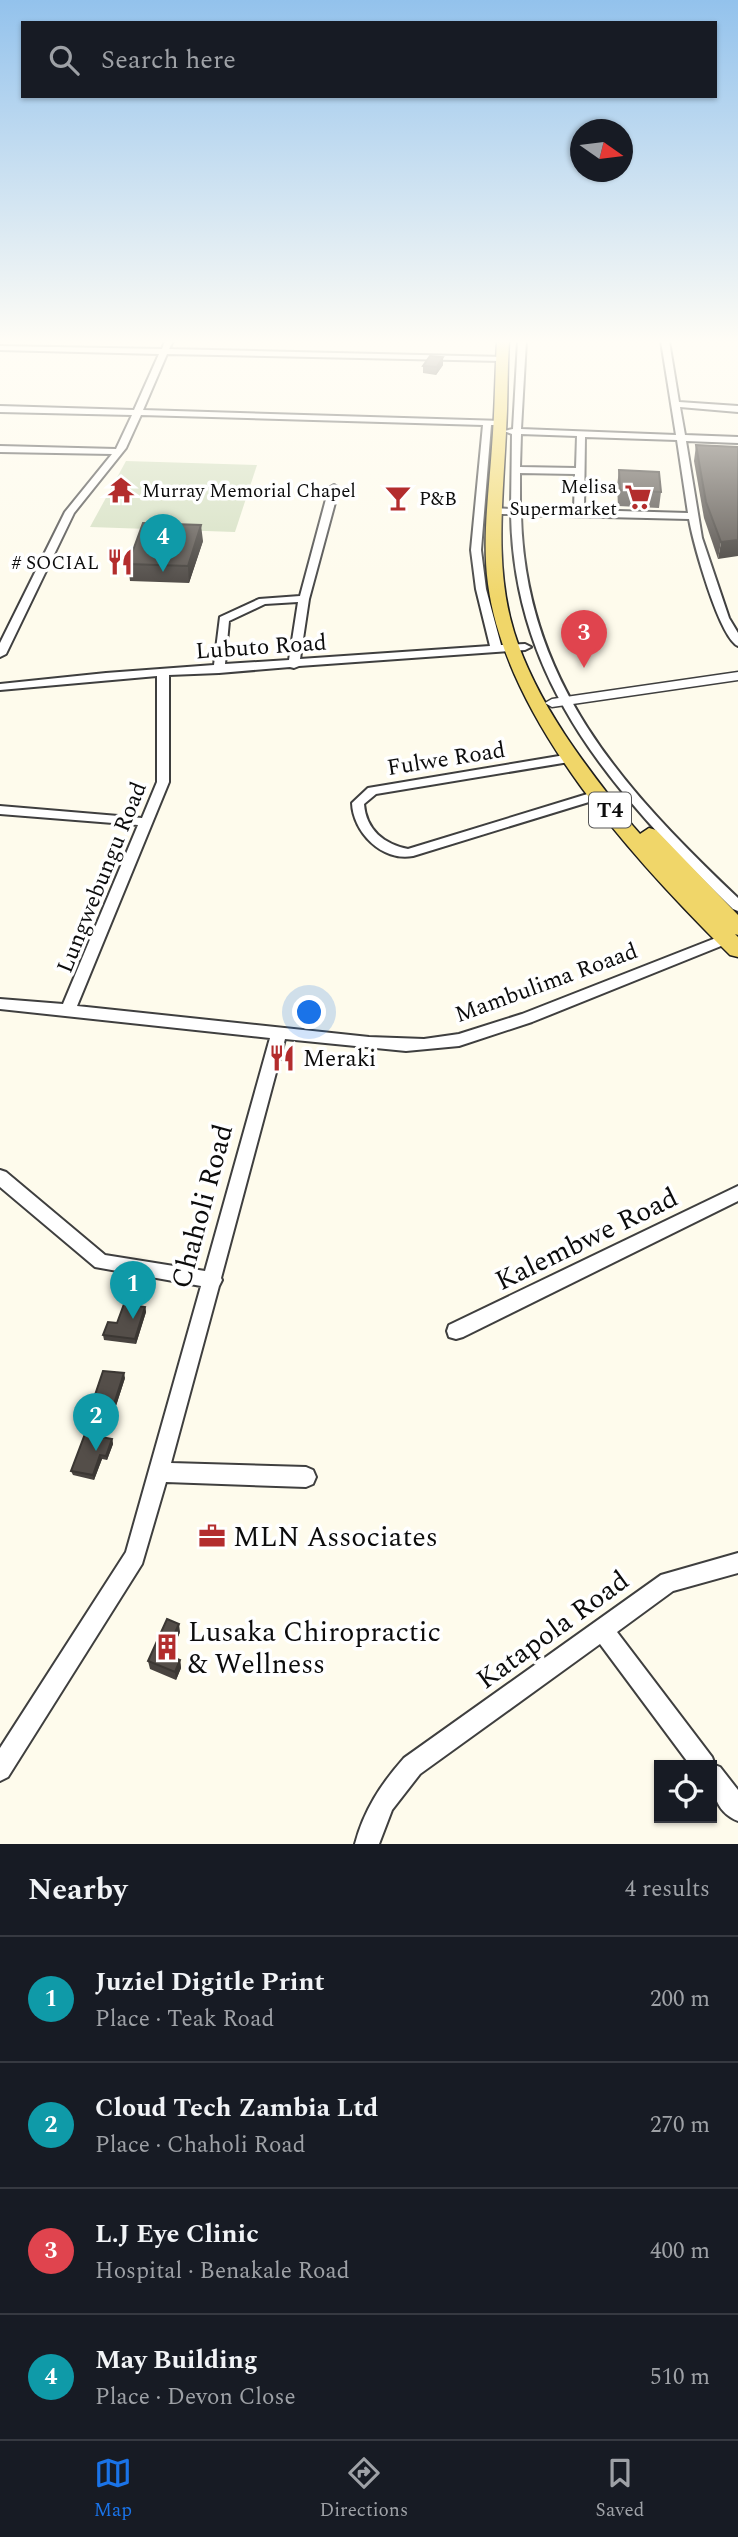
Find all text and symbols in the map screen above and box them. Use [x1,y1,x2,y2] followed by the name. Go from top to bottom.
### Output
[21,21,717,98] search box
[101,40,236,80] text: Search here
[45,41,83,79] icon: search
[570,119,633,182] north arrow
[509,473,618,524] place label: Melisa Supermarket
[106,475,136,505] temple icon: Murray Memorial Chapel
[142,477,356,506] place label: Murray Memorial Chapel
[623,482,653,512] supermarket icon: Melisa Supermarket
[383,483,413,513] bar icon: P&B
[419,485,457,514] place label: P&B
[140,514,186,572] pin: 4
[105,547,135,577] restaurant icon: # SOCIAL
[12,549,99,578] place label: # SOCIAL
[561,610,607,668] pin: 3
[194,625,328,670] street label: Lubuto Road
[384,733,508,786] street label: Fulwe Road
[48,776,157,979] street label: Lungwebungu Road
[589,792,631,828] road number: T4
[450,934,643,1033] street label: Mambulima Roaad
[292,995,326,1029] your location
[303,1042,376,1077] place label: Meraki
[267,1043,297,1073] restaurant icon: Meraki
[160,1119,245,1293] street label: Chaholi Road
[488,1176,686,1302] street label: Kalembwe Road
[110,1261,156,1319] pin: 1
[73,1393,119,1451] pin: 2
[233,1516,438,1559] place label: MLN Associates
[197,1521,227,1551] office icon: MLN Associates
[467,1560,638,1701] street label: Katapola Road
[188,1611,441,1686] place label: Lusaka Chiropractic & Wellness
[152,1632,182,1662] building icon: Lusaka Chiropractic & Wellness
[654,1760,717,1823] map controls
[654,1760,717,1823] button: locate
[28,1867,127,1913] text: Nearby
[625,1872,710,1907] text: 4 results
[95,1962,325,2002] text: Juziel Digitle Print
[45,1982,57,2017] text: 1
[650,1982,710,2017] text: 200 m
[95,2002,274,2037] text: Place · Teak Road
[95,2088,379,2128] text: Cloud Tech Zambia Ltd
[45,2108,57,2143] text: 2
[650,2108,710,2143] text: 270 m
[95,2128,306,2163] text: Place · Chaholi Road
[95,2214,259,2254] text: L.J Eye Clinic
[45,2234,57,2269] text: 3
[650,2234,710,2269] text: 400 m
[95,2254,350,2289] text: Hospital · Benakale Road
[95,2340,258,2380] text: May Building
[45,2360,57,2395] text: 4
[650,2360,710,2395] text: 510 m
[95,2380,296,2415] text: Place · Devon Close
[94,2454,132,2525] tab: Map
[319,2454,408,2525] tab: Directions
[596,2454,644,2525] tab: Saved

